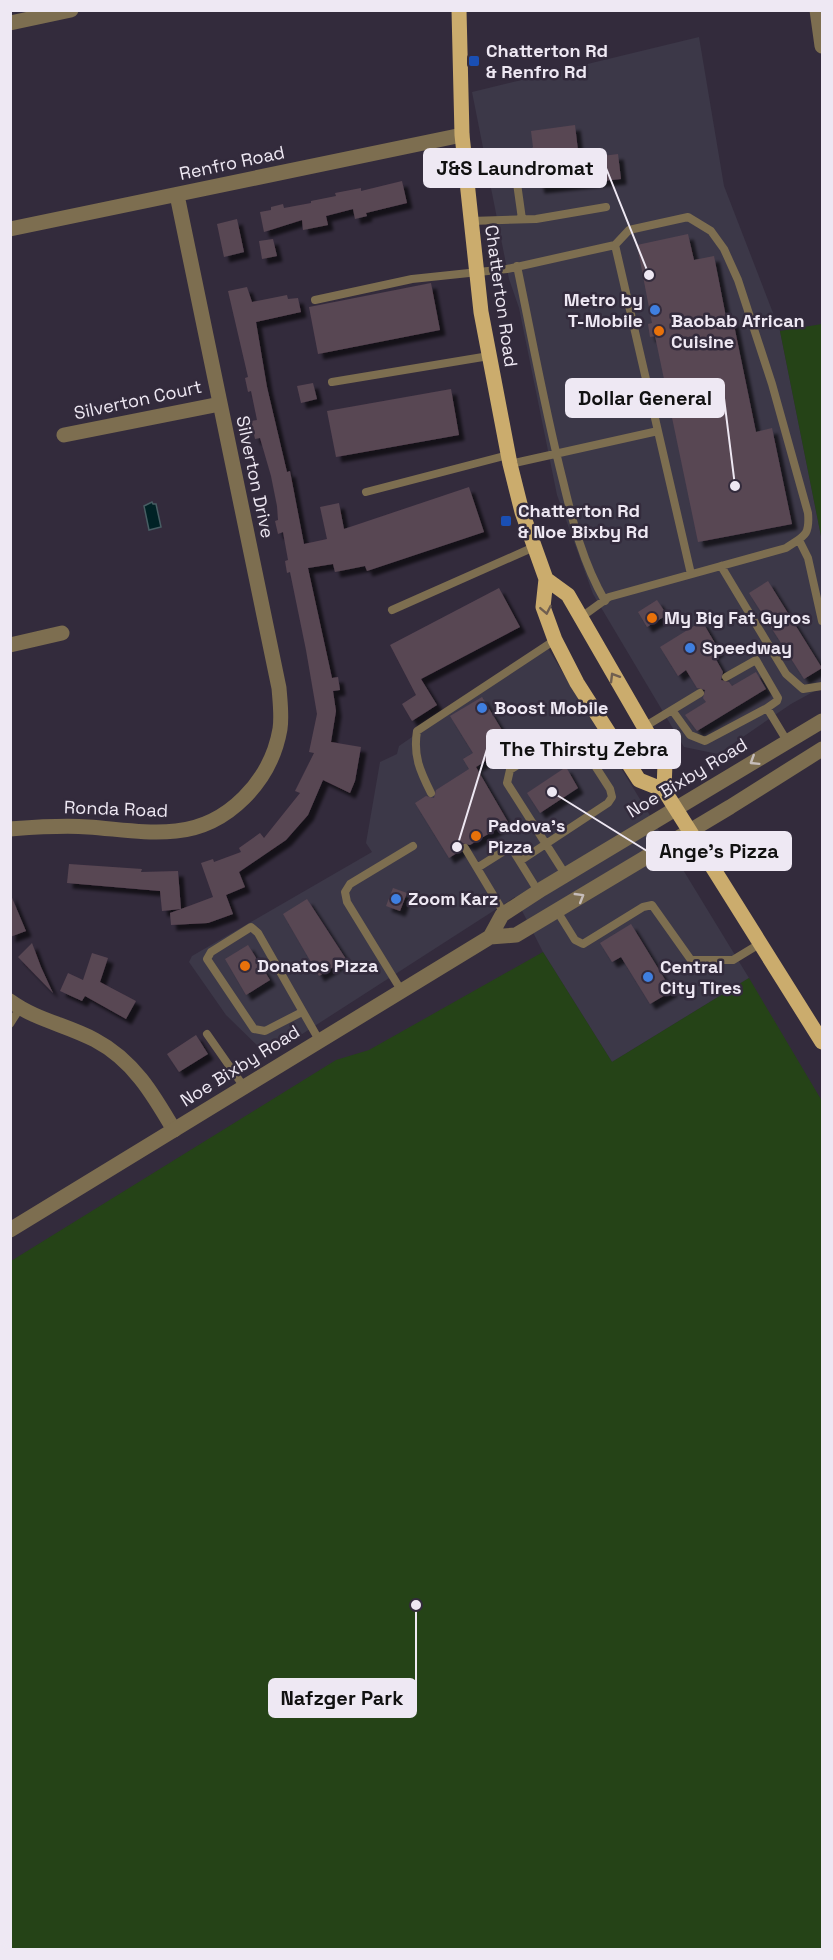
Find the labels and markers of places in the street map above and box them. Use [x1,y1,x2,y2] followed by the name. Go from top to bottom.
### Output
[486,39,608,83] place label: Chatterton Rd & Renfro Rd
[467,54,481,68] marker: Chatterton Rd & Renfro Rd
[424,149,606,187] callout: J&S Laundromat
[564,288,643,332] place label: Metro by T-Mobile
[648,303,662,317] marker: Metro by T-Mobile
[671,309,805,353] place label: Baobab African Cuisine
[652,324,666,338] marker: Baobab African Cuisine
[566,379,724,417] callout: Dollar General
[518,499,649,543] place label: Chatterton Rd & Noe Bixby Rd
[499,514,513,528] marker: Chatterton Rd & Noe Bixby Rd
[664,606,811,629] place label: My Big Fat Gyros
[645,611,659,625] marker: My Big Fat Gyros
[702,636,792,659] place label: Speedway
[683,641,697,655] marker: Speedway
[494,696,608,719] place label: Boost Mobile
[475,701,489,715] marker: Boost Mobile
[487,730,680,768] callout: The Thirsty Zebra
[488,814,565,858] place label: Padova's Pizza
[469,829,483,843] marker: Padova's Pizza
[647,832,791,870] callout: Ange's Pizza
[408,887,498,910] place label: Zoom Karz
[389,892,403,906] marker: Zoom Karz
[257,954,379,977] place label: Donatos Pizza
[660,955,742,999] place label: Central City Tires
[238,959,252,973] marker: Donatos Pizza
[641,970,655,984] marker: Central City Tires
[269,1679,416,1717] callout: Nafzger Park

